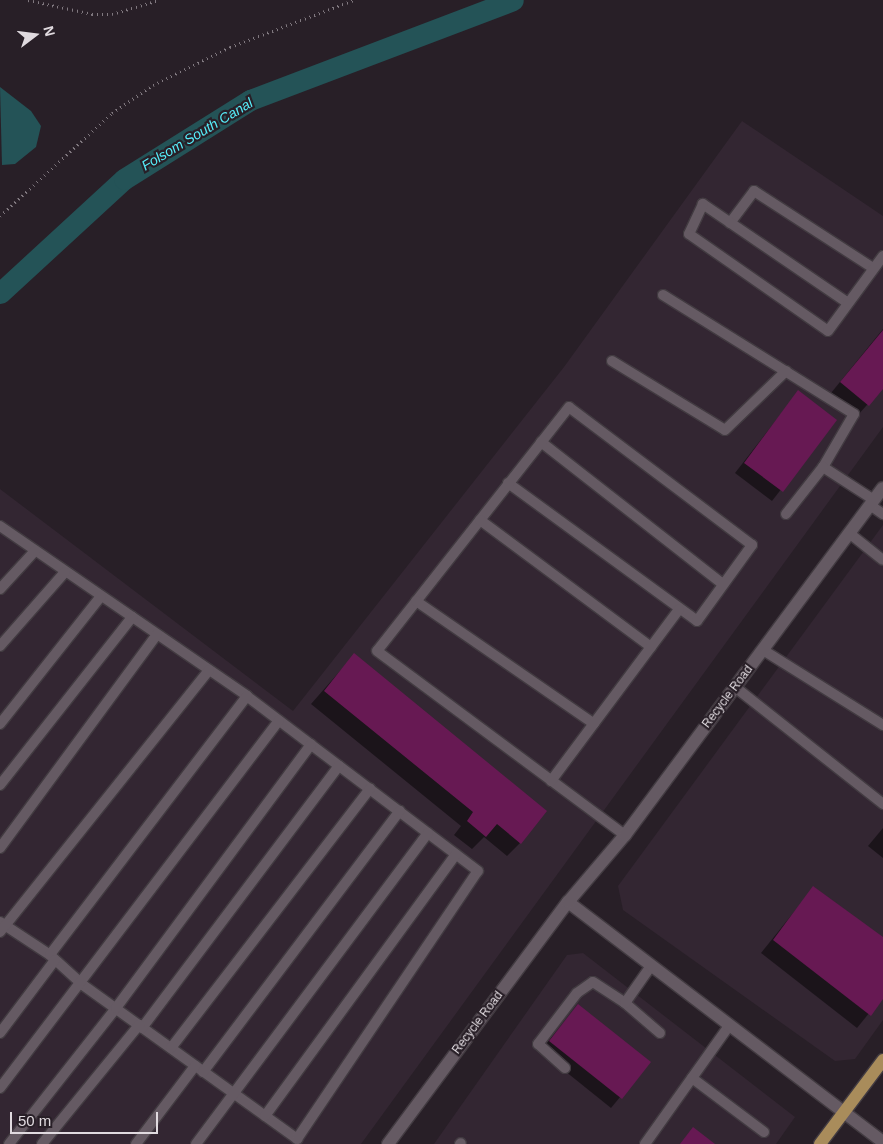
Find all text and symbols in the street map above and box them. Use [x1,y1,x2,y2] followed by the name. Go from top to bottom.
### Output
[10,10,60,60] north arrow
[40,24,59,38] text: N
[138,94,256,174] water label: Folsom South Canal
[700,663,756,731] street label: Recycle Road
[450,989,506,1057] street label: Recycle Road
[12,1102,160,1134] scale bar
[18,1112,51,1129] text: 50 m

